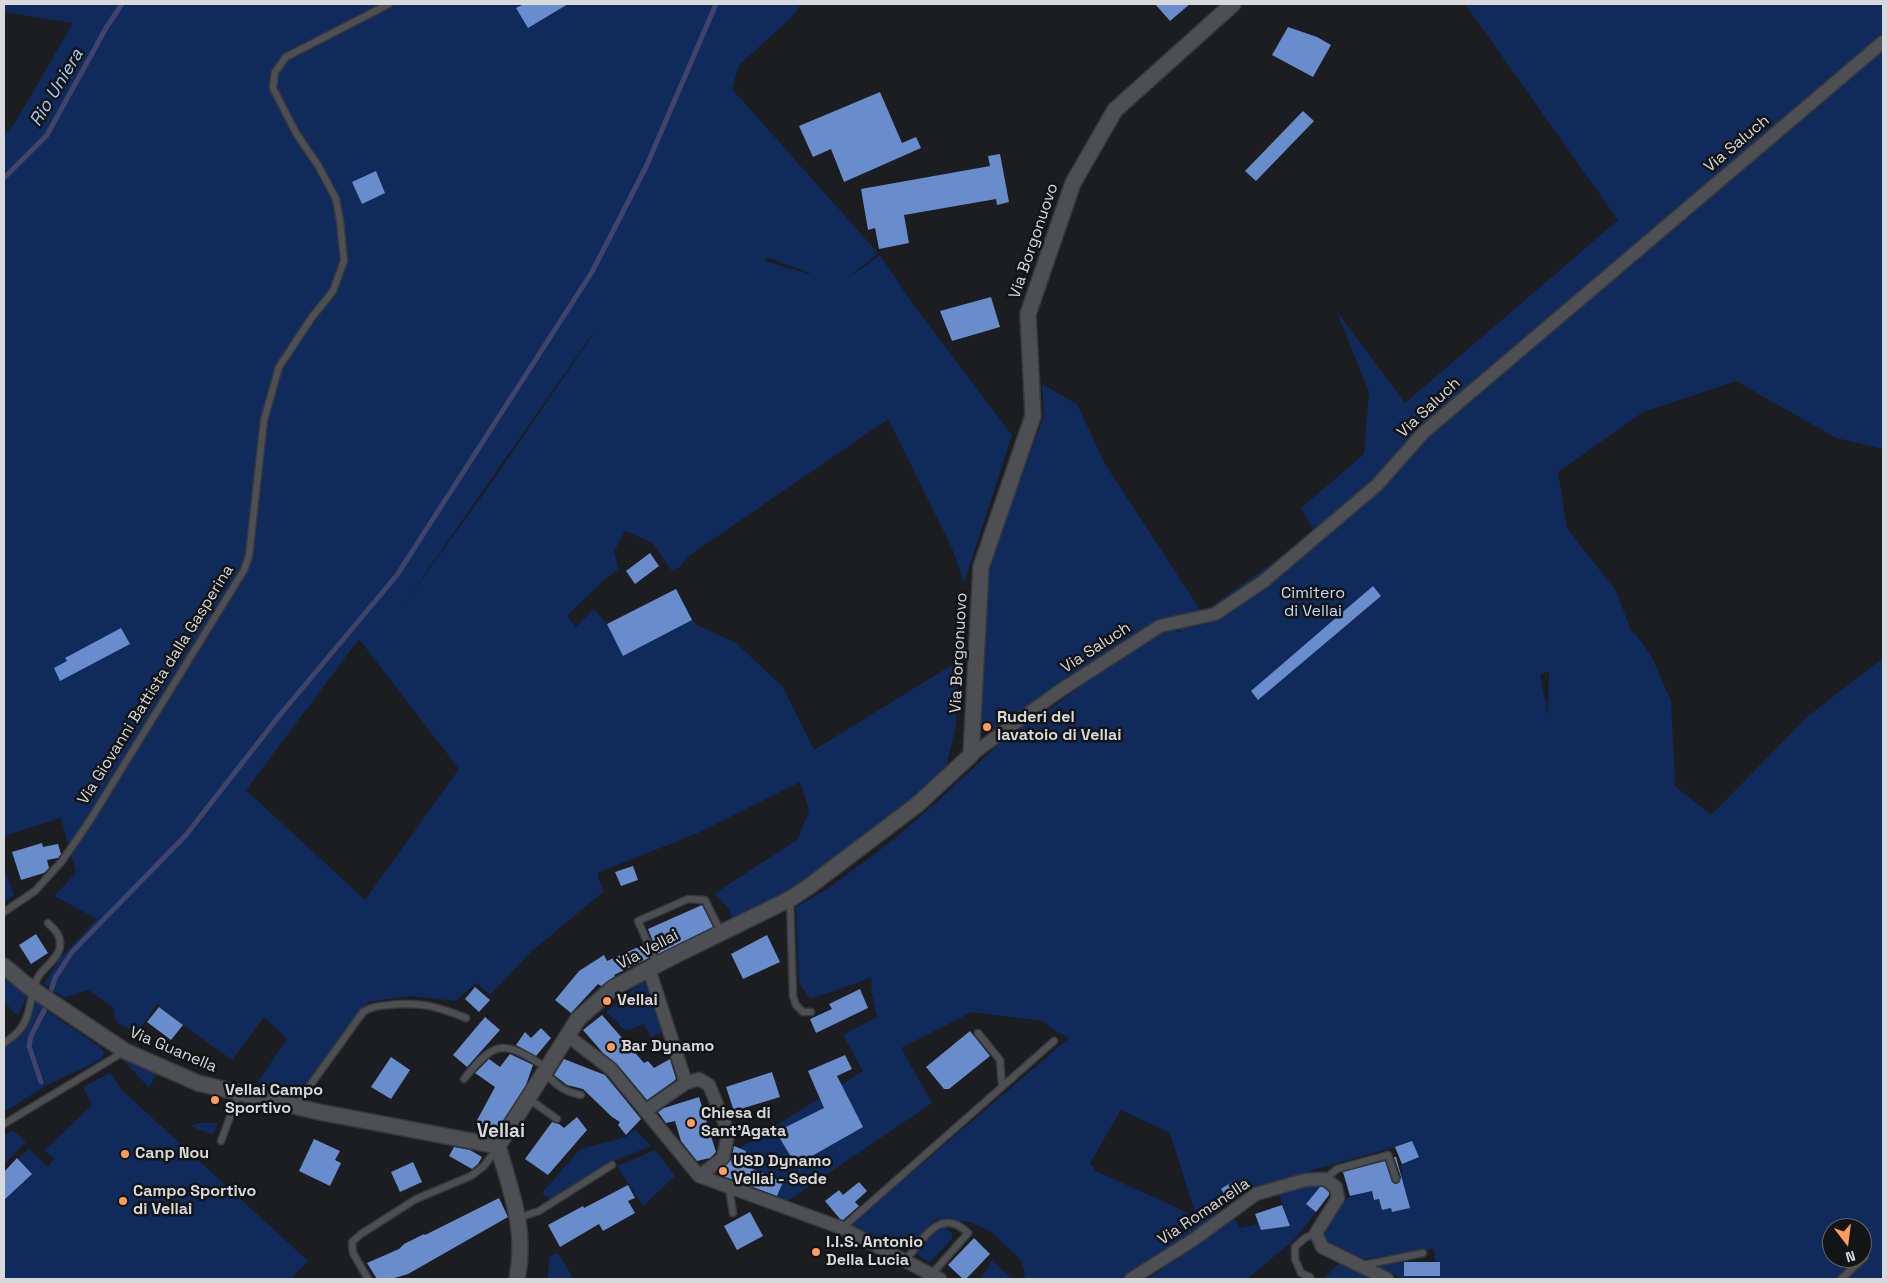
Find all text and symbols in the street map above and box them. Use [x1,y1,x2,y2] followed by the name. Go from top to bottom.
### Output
[25,45,89,131] water label: Rio Uniera
[1700,111,1774,177] street label: Via Saluch
[1005,181,1063,301] street label: Via Borgonuovo
[1393,374,1465,442] street label: Via Saluch
[74,562,238,808] street label: Via Giovanni Battista dalla Gasperina
[1281,584,1345,622] park label: Cimitero di Vellai
[946,592,972,714] street label: Via Borgonuovo
[1058,618,1134,678] street label: Via Saluch
[997,708,1121,746] place label: Ruderi del lavatoio di Vellai
[981,721,993,733] marker: Ruderi del lavatoio di Vellai
[614,926,682,974] street label: Via Vellai
[617,991,658,1011] place label: Vellai
[601,995,613,1007] marker: Vellai
[126,1023,220,1077] street label: Via Guanella
[621,1037,714,1057] place label: Bar Dynamo
[605,1041,617,1053] marker: Bar Dynamo
[225,1081,323,1119] place label: Vellai Campo Sportivo
[209,1094,221,1106] marker: Vellai Campo Sportivo
[701,1104,786,1142] place label: Chiesa di Sant'Agata
[685,1117,697,1129] marker: Chiesa di Sant'Agata
[477,1121,525,1143] district label: Vellai
[135,1144,209,1164] place label: Canp Nou
[119,1148,131,1160] marker: Canp Nou
[733,1152,831,1190] place label: USD Dynamo Vellai - Sede
[717,1165,729,1177] marker: USD Dynamo Vellai - Sede
[1155,1174,1253,1250] street label: Via Romanella
[133,1182,256,1220] place label: Campo Sportivo di Vellai
[117,1195,129,1207] marker: Campo Sportivo di Vellai
[1822,1218,1872,1268] north arrow
[826,1233,923,1271] place label: I.I.S. Antonio Della Lucia
[810,1246,822,1258] marker: I.I.S. Antonio Della Lucia
[1844,1247,1857,1266] text: N

